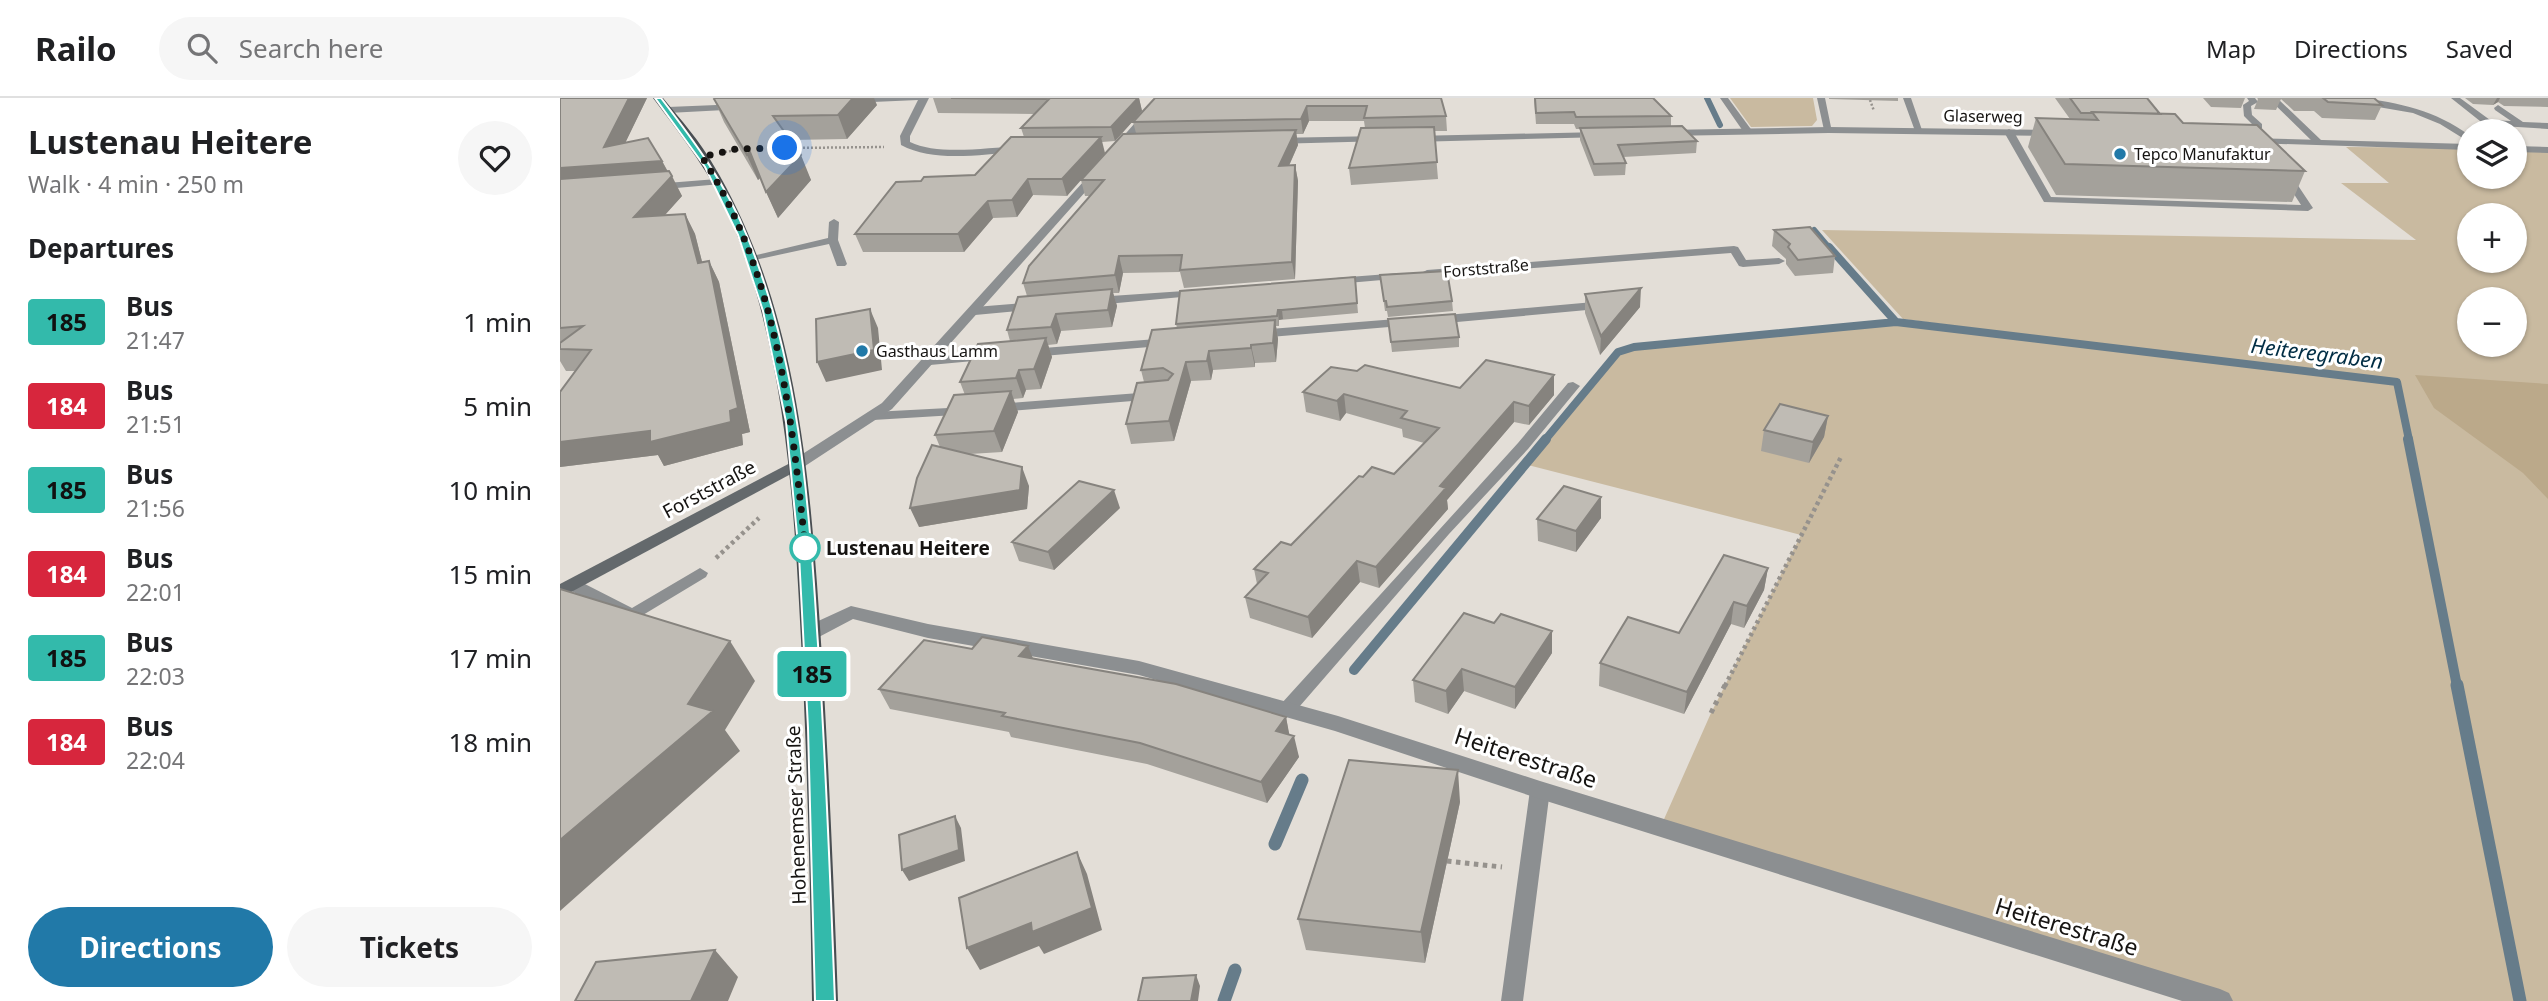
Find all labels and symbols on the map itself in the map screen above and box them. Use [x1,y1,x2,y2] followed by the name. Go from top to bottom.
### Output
[1943,104,2023,128] street label: Glaserweg
[767,130,802,165] your location
[2134,143,2271,165] place label: Tepco Manufaktur
[2112,146,2128,162] marker: Tepco Manufaktur
[1442,253,1530,283] street label: Forststraße
[2249,331,2385,375] water label: Heiteregraben
[876,340,998,362] place label: Gasthaus Lamm
[854,343,870,359] marker: Gasthaus Lamm
[658,454,760,524] street label: Forststraße
[790,533,820,563] marker: Lustenau Heitere
[826,535,990,561] place label: Lustenau Heitere
[772,651,852,697] line badge: 185
[1451,719,1601,795] street label: Heiterestraße
[780,725,812,905] street label: Hohenemser Straße
[1992,889,2142,963] street label: Heiterestraße

